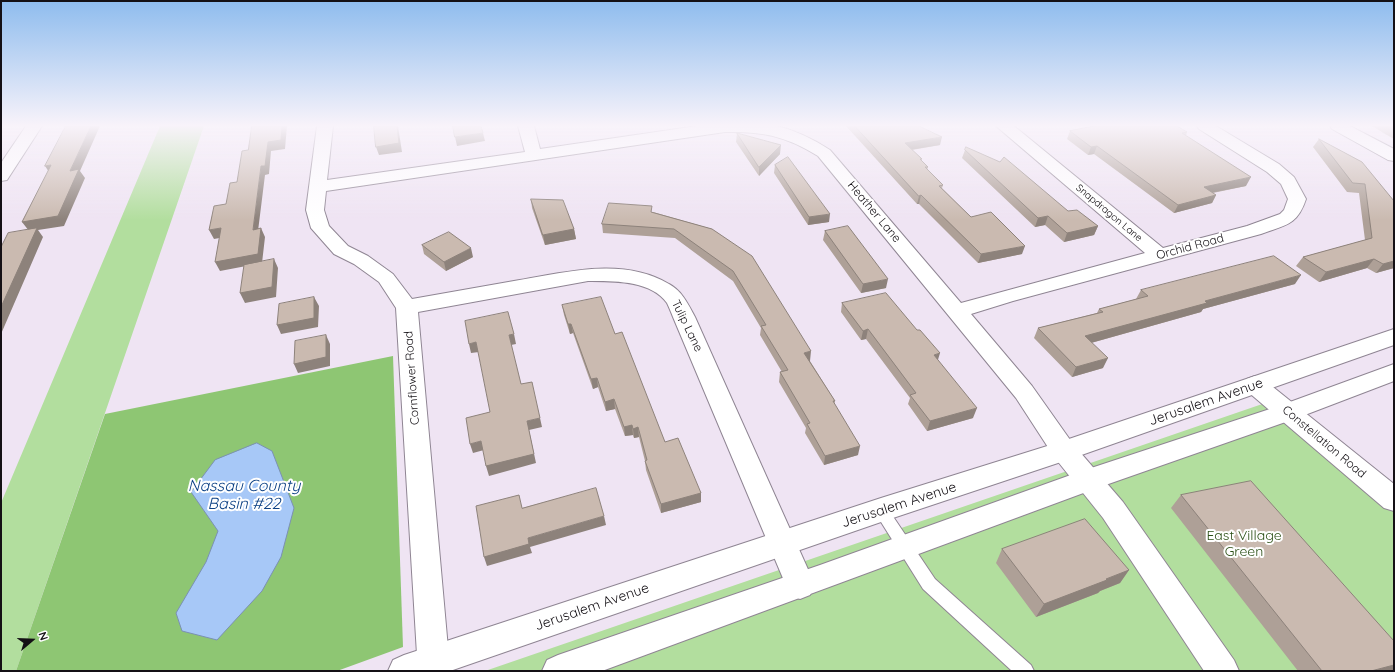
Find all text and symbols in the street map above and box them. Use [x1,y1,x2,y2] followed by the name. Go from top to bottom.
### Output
[844,178,904,246] street label: Heather Lane
[1073,182,1145,244] street label: Snapdragon Lane
[1155,231,1225,263] street label: Orchid Road
[668,298,706,354] street label: Tulip Lane
[402,330,422,426] street label: Cornflower Road
[1147,375,1265,429] street label: Jerusalem Avenue
[1279,403,1369,481] street label: Constellation Road
[188,476,300,514] water label: Nassau County Basin #22
[839,478,959,532] street label: Jerusalem Avenue
[1206,528,1282,560] park label: East Village Green
[533,580,651,634] street label: Jerusalem Avenue
[12,620,52,660] north arrow
[35,630,51,642] text: N

